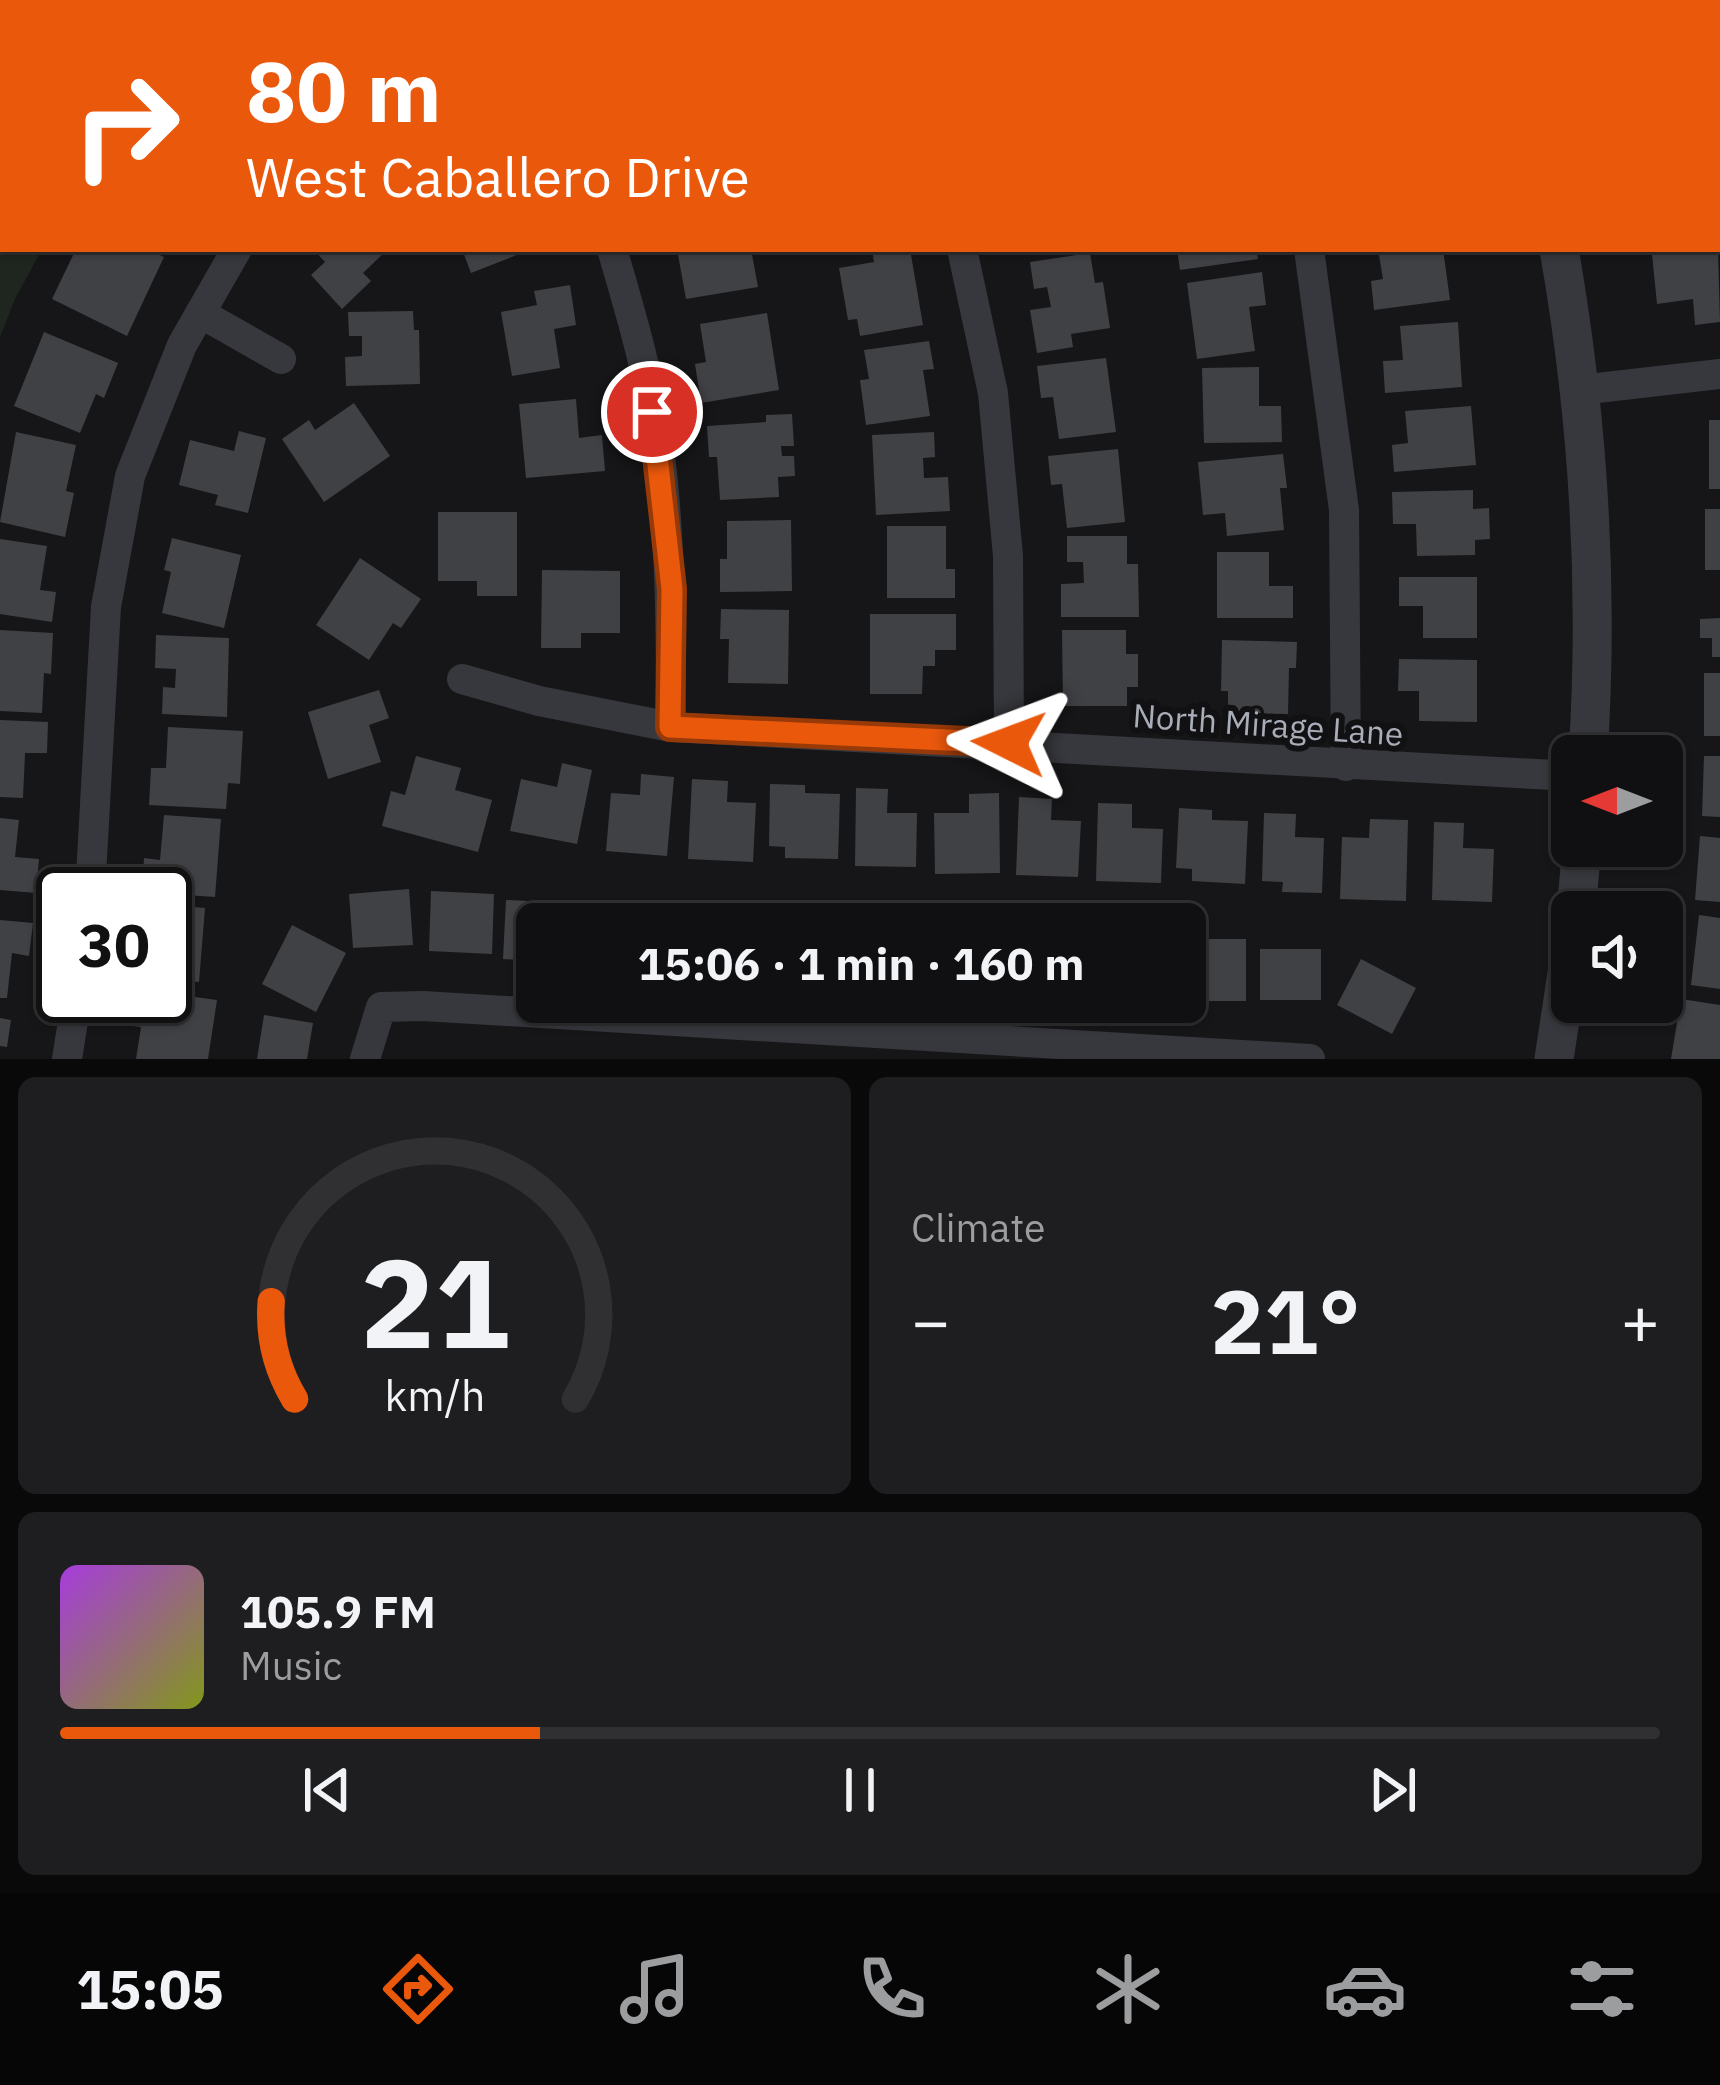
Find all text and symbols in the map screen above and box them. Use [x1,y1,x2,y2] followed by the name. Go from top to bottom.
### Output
[246,36,442,145] text: 80 m
[48,48,204,204] icon: right
[246,142,750,212] text: West Caballero Drive
[601,361,703,463] pin
[619,379,685,445] icon: arrive
[946,680,1072,806] position arrow
[1131,693,1405,755] street label: North Mirage Lane
[1551,735,1683,867] north arrow
[1551,735,1683,1023] map controls
[36,867,192,1023] speed limit sign: 30
[1551,891,1683,1023] button: sound
[638,934,1084,992] text: 15:06 · 1 min · 160 m
[911,1202,1045,1253] text: Climate
[360,1220,509,1382] text: 21
[1210,1262,1361,1379] text: 21°
[911,1277,951,1363] text: −
[1620,1277,1660,1363] text: +
[384,1366,485,1422] text: km/h
[240,1582,436,1640] text: 105.9 FM
[240,1640,342,1691] text: Music
[294,1757,360,1823] icon: previous
[827,1757,893,1823] icon: pause
[1360,1757,1426,1823] icon: next
[376,1947,460,2031] icon: directions
[613,1947,697,2031] icon: music
[850,1947,934,2031] icon: phone
[1086,1947,1170,2031] icon: climate
[1323,1947,1407,2031] icon: car
[1560,1947,1644,2031] icon: filters
[76,1954,224,2024] text: 15:05

